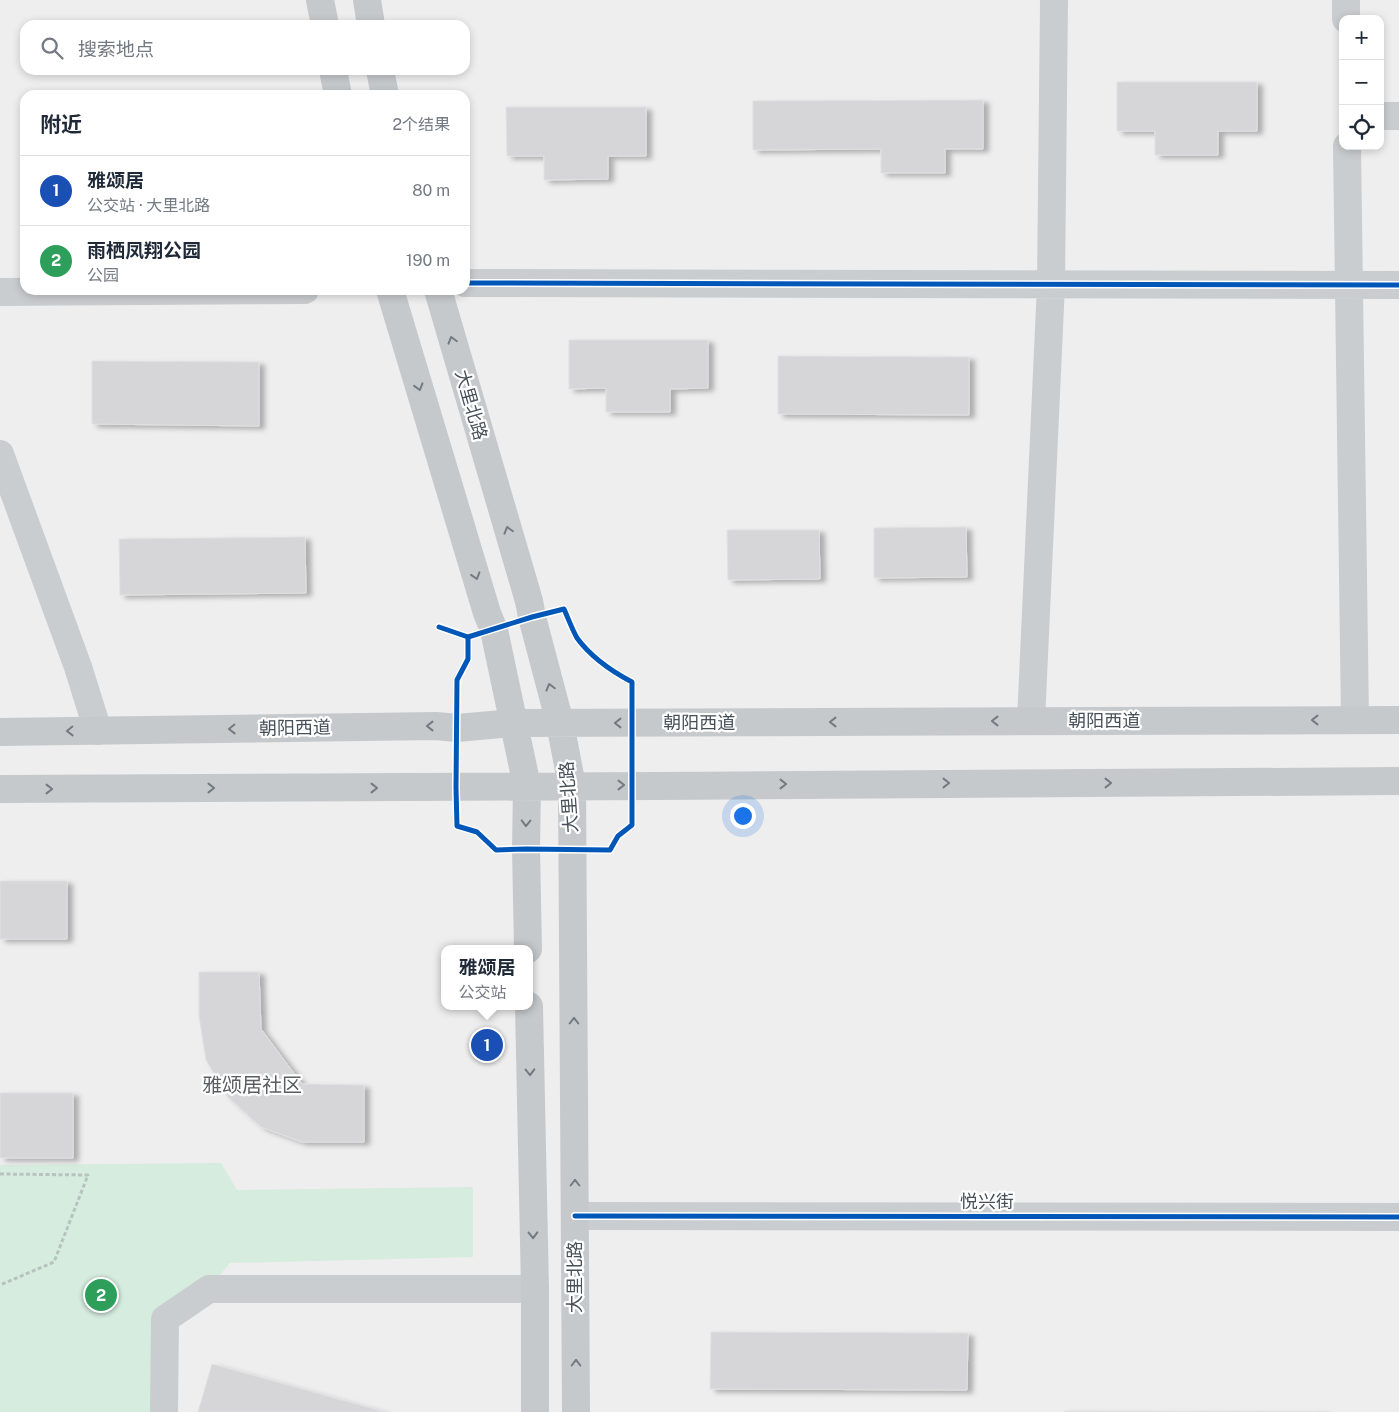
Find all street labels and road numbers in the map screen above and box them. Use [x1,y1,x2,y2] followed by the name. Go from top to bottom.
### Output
[451,367,491,442] street label: 大里北路
[1068,710,1140,731] street label: 朝阳西道
[663,712,735,733] street label: 朝阳西道
[259,716,331,739] street label: 朝阳西道
[556,760,581,834] street label: 大里北路
[960,1191,1014,1212] street label: 悦兴街
[564,1241,585,1313] street label: 大里北路

